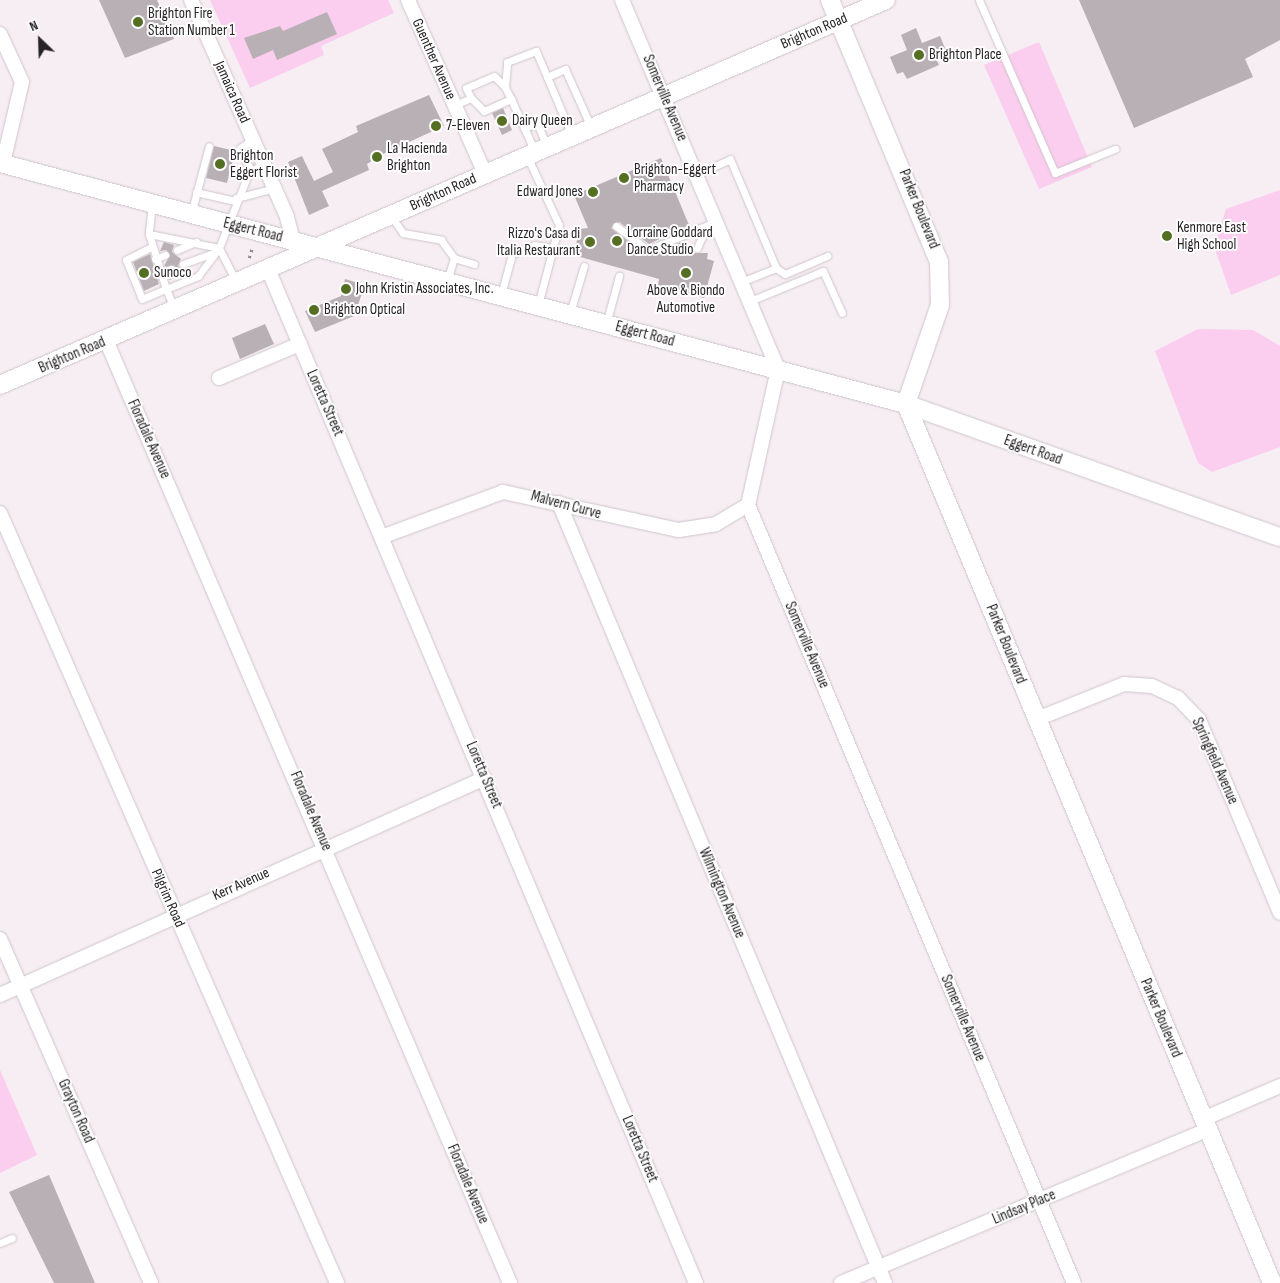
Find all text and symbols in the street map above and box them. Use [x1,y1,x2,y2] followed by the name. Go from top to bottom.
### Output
[148,4,235,39] place label: Brighton Fire Station Number 1
[778,9,850,53] street label: Brighton Road
[15,15,65,65] north arrow
[132,16,144,28] marker: Brighton Fire Station Number 1
[408,16,460,102] street label: Guenther Avenue
[27,17,41,35] text: N
[929,46,1002,64] place label: Brighton Place
[913,49,925,61] marker: Brighton Place
[639,52,691,144] street label: Somerville Avenue
[210,58,254,126] street label: Jamaica Road
[512,112,573,130] place label: Dairy Queen
[496,115,508,127] marker: Dairy Queen
[446,117,490,135] place label: 7-Eleven
[430,120,442,132] marker: 7-Eleven
[387,139,447,174] place label: La Hacienda Brighton
[230,146,297,181] place label: Brighton Eggert Florist
[371,151,383,163] marker: La Hacienda Brighton
[214,158,226,170] marker: Brighton Eggert Florist
[634,160,716,195] place label: Brighton-Eggert Pharmacy
[895,167,943,251] street label: Parker Boulevard
[407,169,479,215] street label: Brighton Road
[618,172,630,184] marker: Brighton-Eggert Pharmacy
[517,183,583,201] place label: Edward Jones
[587,186,599,198] marker: Edward Jones
[221,214,285,246] street label: Eggert Road
[1177,218,1246,253] place label: Kenmore East High School
[627,223,713,258] place label: Lorraine Goddard Dance Studio
[497,224,580,259] place label: Rizzo's Casa di Italia Restaurant
[1161,230,1173,242] marker: Kenmore East High School
[611,235,623,247] marker: Lorraine Goddard Dance Studio
[584,236,596,248] marker: Rizzo's Casa di Italia Restaurant
[154,264,191,282] place label: Sunoco
[138,267,150,279] marker: Sunoco
[680,267,692,279] marker: Above & Biondo Automotive
[356,280,493,298] place label: John Kristin Associates, Inc.
[647,281,725,316] place label: Above & Biondo Automotive
[340,283,352,295] marker: John Kristin Associates, Inc.
[324,301,405,319] place label: Brighton Optical
[308,304,320,316] marker: Brighton Optical
[613,317,677,351] street label: Eggert Road
[36,333,108,377] street label: Brighton Road
[302,367,348,439] street label: Loretta Street
[124,397,174,481] street label: Floradale Avenue
[1001,431,1065,469] street label: Eggert Road
[529,487,603,523] street label: Malvern Curve
[781,599,833,691] street label: Somerville Avenue
[982,602,1030,686] street label: Parker Boulevard
[1188,715,1242,807] street label: Springfield Avenue
[462,739,506,811] street label: Loretta Street
[286,769,336,853] street label: Floradale Avenue
[695,845,749,941] street label: Wilmington Avenue
[210,864,272,904] street label: Kerr Avenue
[147,866,189,930] street label: Pilgrim Road
[937,972,989,1064] street label: Somerville Avenue
[1136,976,1186,1060] street label: Parker Boulevard
[54,1076,98,1146] street label: Grayton Road
[618,1113,662,1185] street label: Loretta Street
[443,1142,493,1226] street label: Floradale Avenue
[990,1186,1058,1228] street label: Lindsay Place

